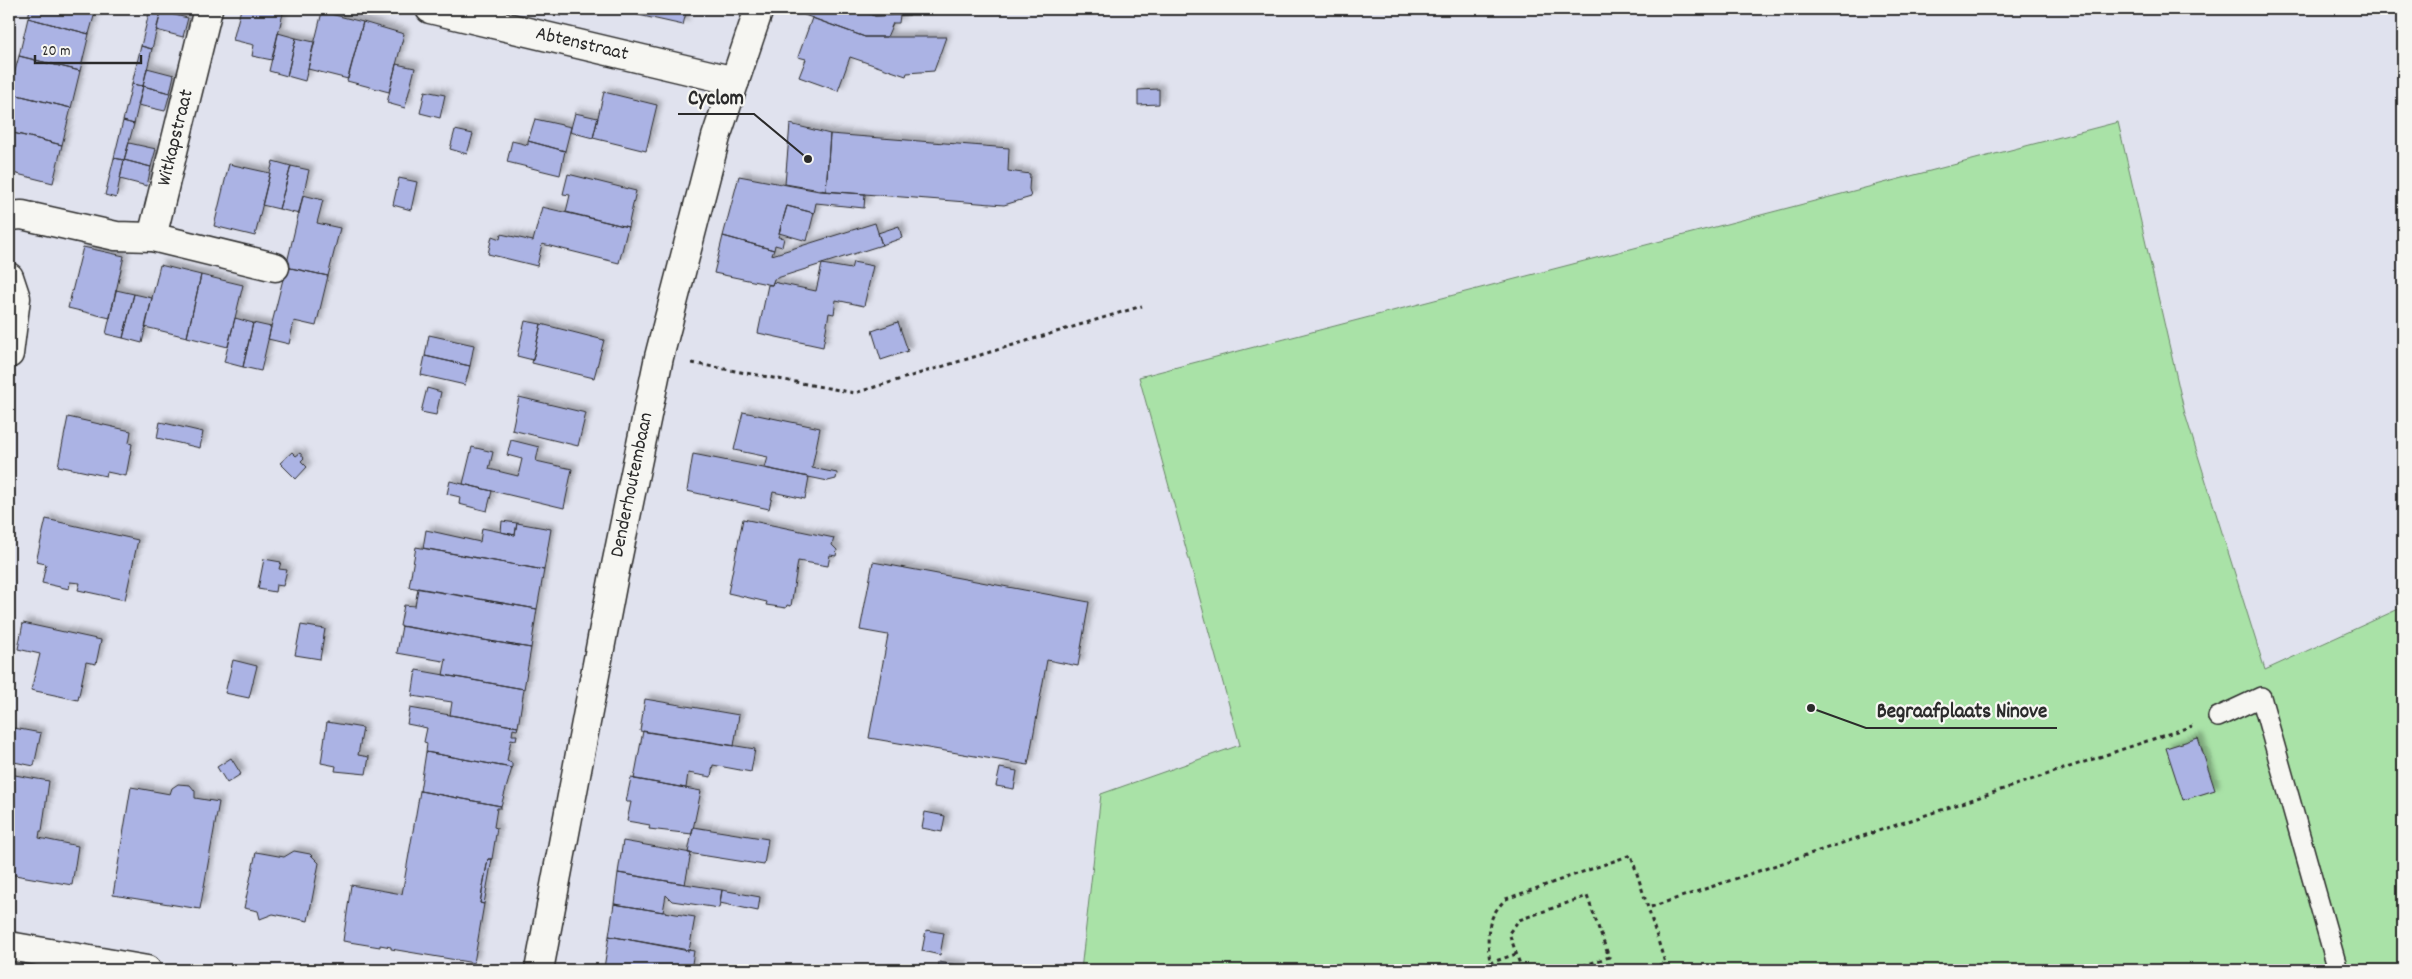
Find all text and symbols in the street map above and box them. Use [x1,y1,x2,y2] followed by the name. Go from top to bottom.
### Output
[533,20,631,69] street label: Abtenstraat
[35,32,141,64] scale bar
[42,41,70,63] text: 20 m
[678,78,754,114] callout: Cyclom
[688,85,744,115] text: Cyclom
[151,87,202,189] street label: Witkapstraat
[604,410,661,560] street label: Denderhoutembaan
[1866,692,2057,728] callout: Begraafplaats Ninove
[1877,698,2047,728] text: Begraafplaats Ninove

